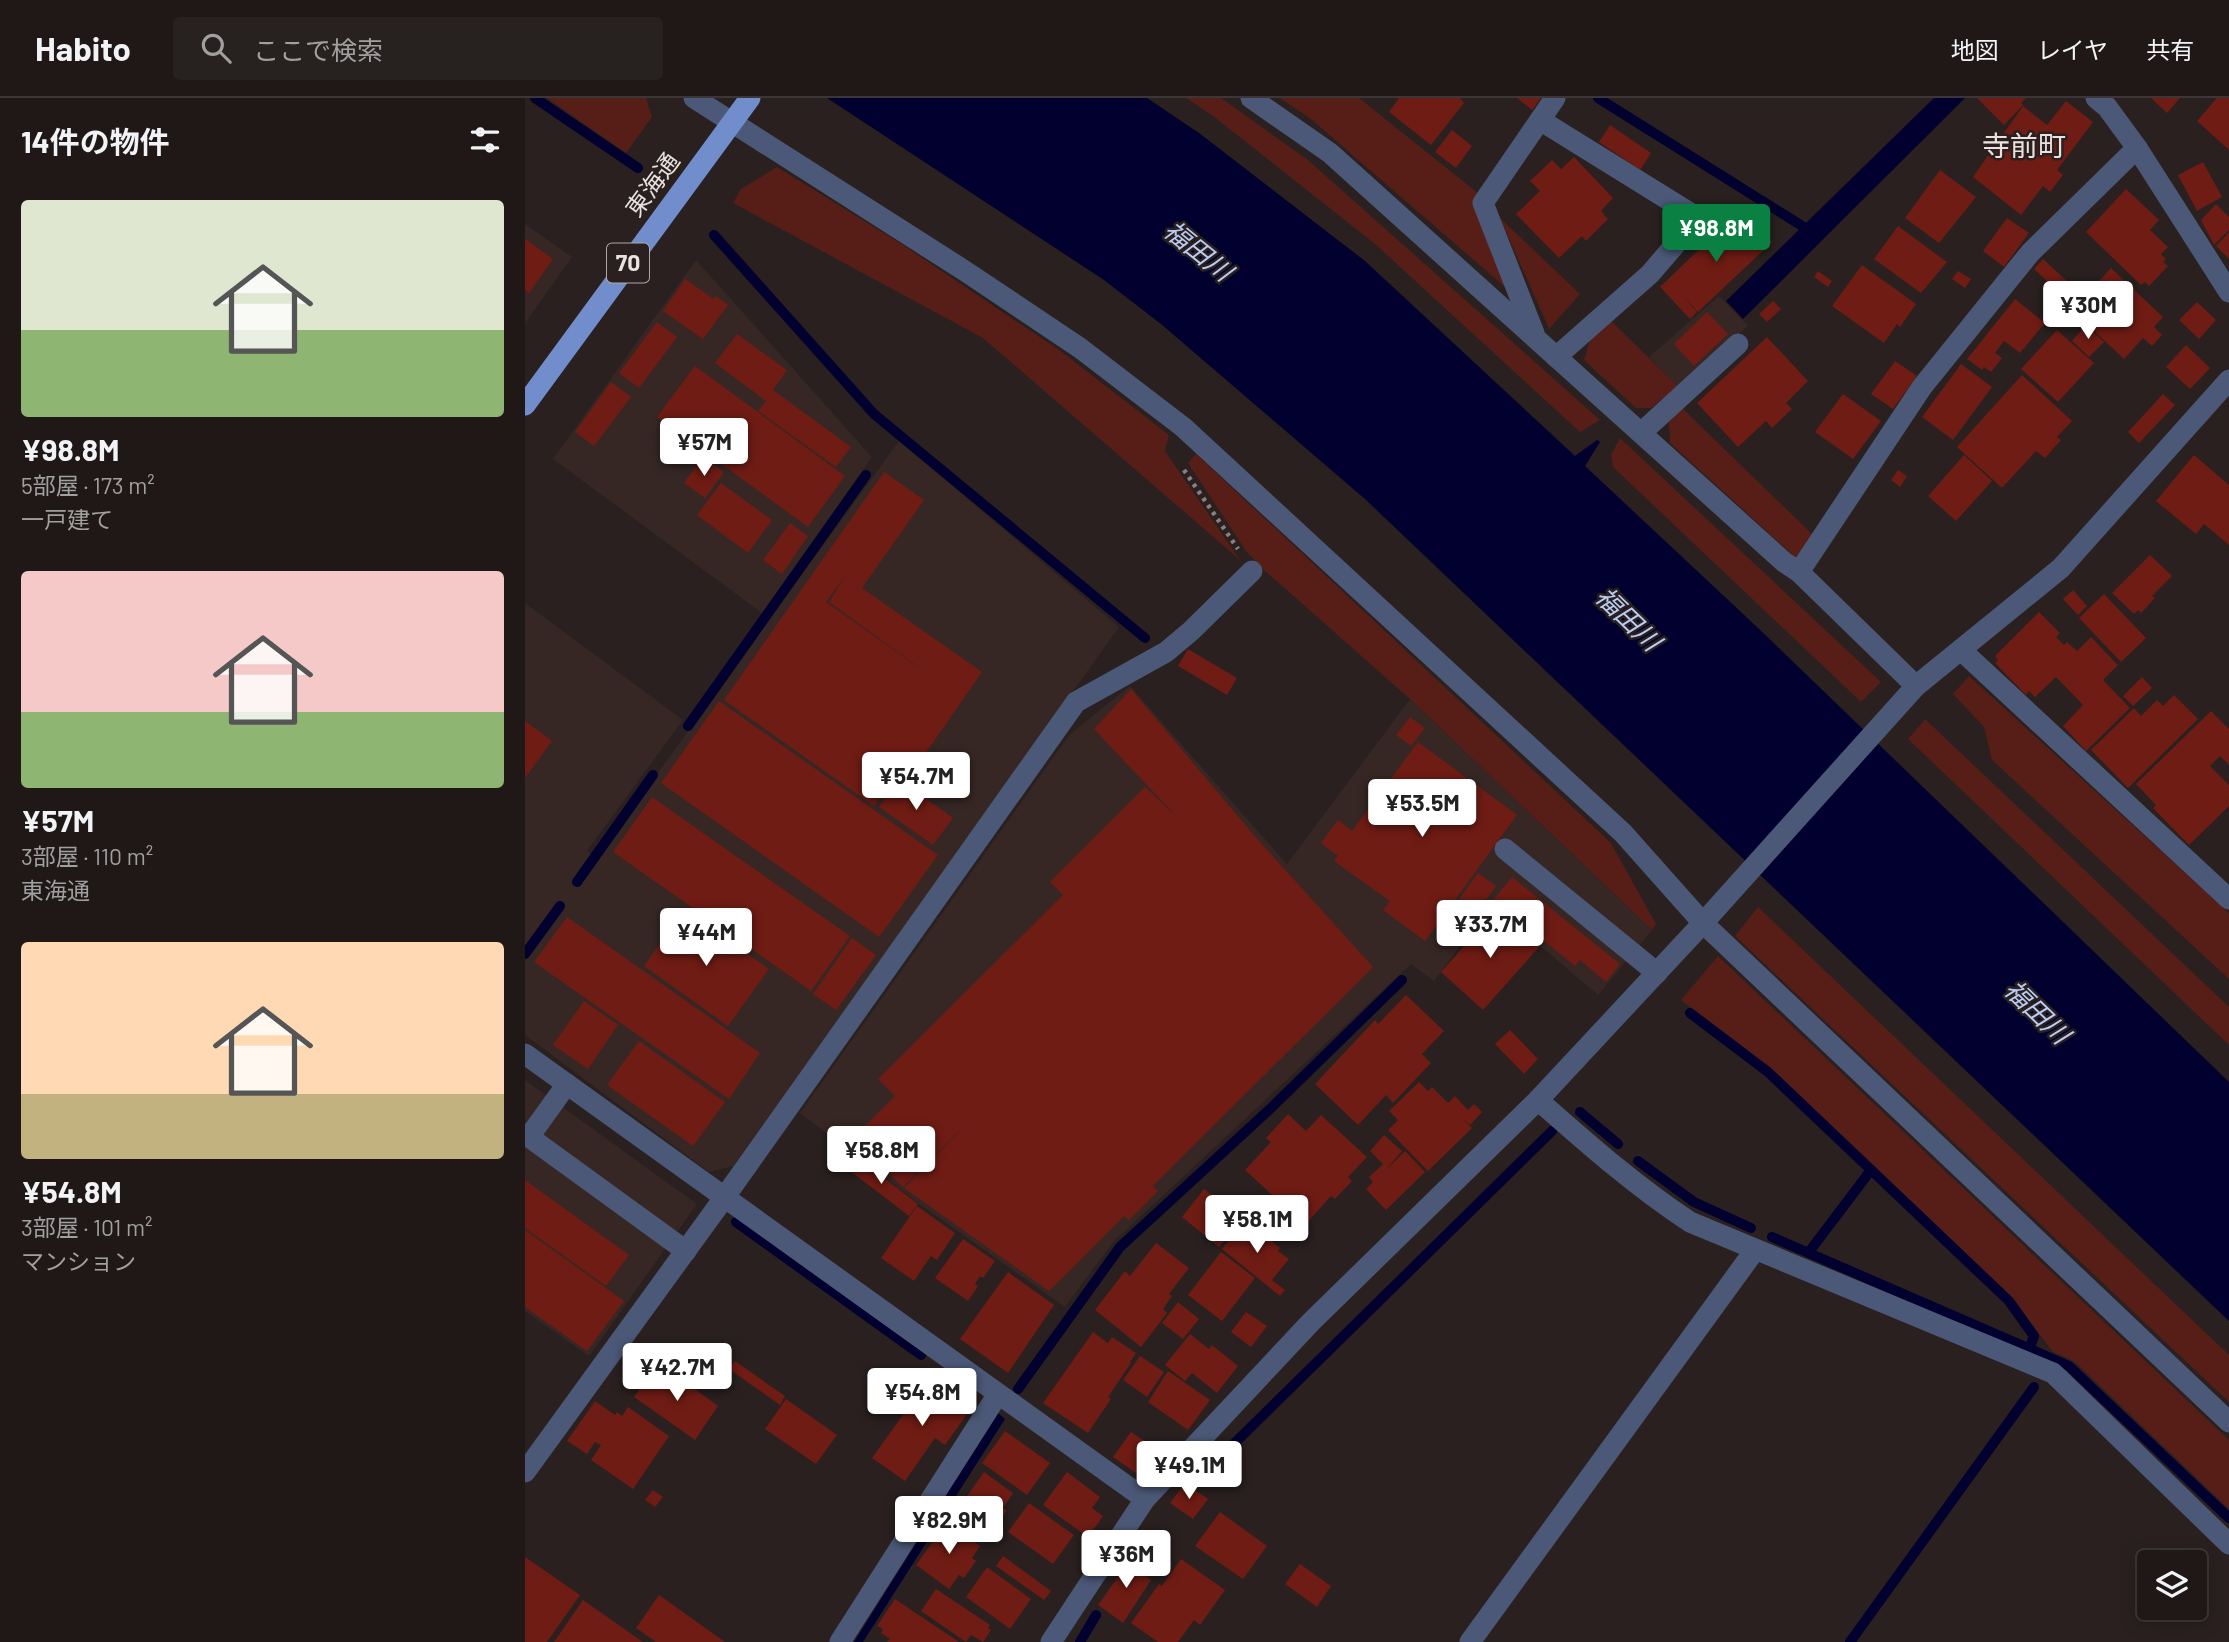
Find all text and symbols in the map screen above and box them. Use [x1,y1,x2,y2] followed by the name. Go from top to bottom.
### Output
[173,17,663,80] search box
[35,28,131,68] text: Habito
[197,29,235,67] icon: search
[253,34,383,65] text: ここで検索
[1951,35,1999,64] text: 地図
[2037,35,2108,64] text: レイヤ
[2146,35,2194,64] text: 共有
[466,121,504,159] icon: filters
[21,123,170,159] text: 14件の物件
[1982,128,2066,162] district label: 寺前町
[619,146,685,222] street label: 東海通
[1659,204,1773,264] pin: ¥98.8M
[1159,213,1241,288] water label: 福田川
[1678,213,1754,241] text: ¥98.8M
[607,244,649,282] road number: 70
[200,246,326,372] icon: home
[2047,282,2129,341] pin: ¥30M
[2059,290,2117,318] text: ¥30M
[663,418,745,478] pin: ¥57M
[676,427,732,455] text: ¥57M
[21,431,120,467] text: ¥98.8M
[21,471,155,499] text: 5部屋 · 173 m²
[21,505,113,533] text: 一戸建て
[1590,580,1670,658] water label: 福田川
[200,617,326,743] icon: home
[859,752,973,812] pin: ¥54.7M
[878,761,954,789] text: ¥54.7M
[1365,780,1479,839] pin: ¥53.5M
[1384,788,1460,816] text: ¥53.5M
[21,802,94,838] text: ¥57M
[21,842,153,870] text: 3部屋 · 110 m²
[21,876,90,904] text: 東海通
[1433,900,1547,960] pin: ¥33.7M
[665,908,747,968] pin: ¥44M
[1453,909,1527,937] text: ¥33.7M
[676,917,736,945] text: ¥44M
[1999,973,2079,1051] water label: 福田川
[200,988,326,1114] icon: home
[824,1126,938,1186] pin: ¥58.8M
[843,1135,919,1163] text: ¥58.8M
[21,1173,122,1209] text: ¥54.8M
[1200,1196,1314,1255] pin: ¥58.1M
[1221,1204,1293,1232] text: ¥58.1M
[21,1213,152,1241] text: 3部屋 · 101 m²
[21,1247,136,1275] text: マンション
[620,1344,734,1403] pin: ¥42.7M
[639,1352,715,1380] text: ¥42.7M
[865,1368,979,1428] pin: ¥54.8M
[883,1377,961,1405] text: ¥54.8M
[1132,1442,1246,1501] pin: ¥49.1M
[1153,1450,1225,1478] text: ¥49.1M
[892,1496,1006,1556] pin: ¥82.9M
[911,1505,987,1533] text: ¥82.9M
[1085,1530,1167,1590] pin: ¥36M
[1098,1539,1155,1567] text: ¥36M
[2137,1550,2207,1620] map controls
[2137,1550,2207,1620] button: layers

